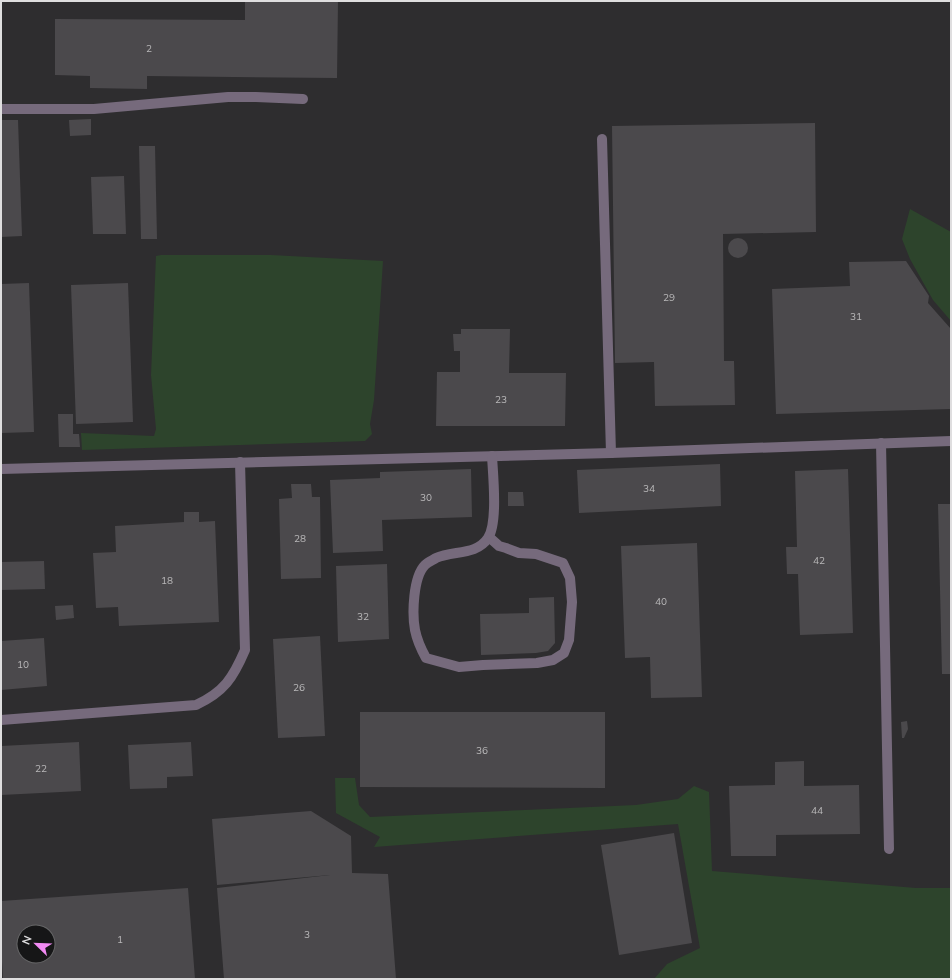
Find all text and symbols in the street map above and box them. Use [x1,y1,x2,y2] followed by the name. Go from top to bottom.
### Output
[146,42,152,55] house number: 2
[663,291,675,304] house number: 29
[850,310,862,323] house number: 31
[495,393,507,406] house number: 23
[643,482,655,495] house number: 34
[420,491,432,504] house number: 30
[294,532,306,545] house number: 28
[813,554,825,567] house number: 42
[161,574,173,587] house number: 18
[655,595,667,608] house number: 40
[357,610,369,623] house number: 32
[17,658,29,671] house number: 10
[293,681,305,694] house number: 26
[476,744,488,757] house number: 36
[35,762,47,775] house number: 22
[811,804,823,817] house number: 44
[16,924,56,964] north arrow
[304,928,310,941] house number: 3
[117,933,123,946] house number: 1
[19,934,35,947] text: N

